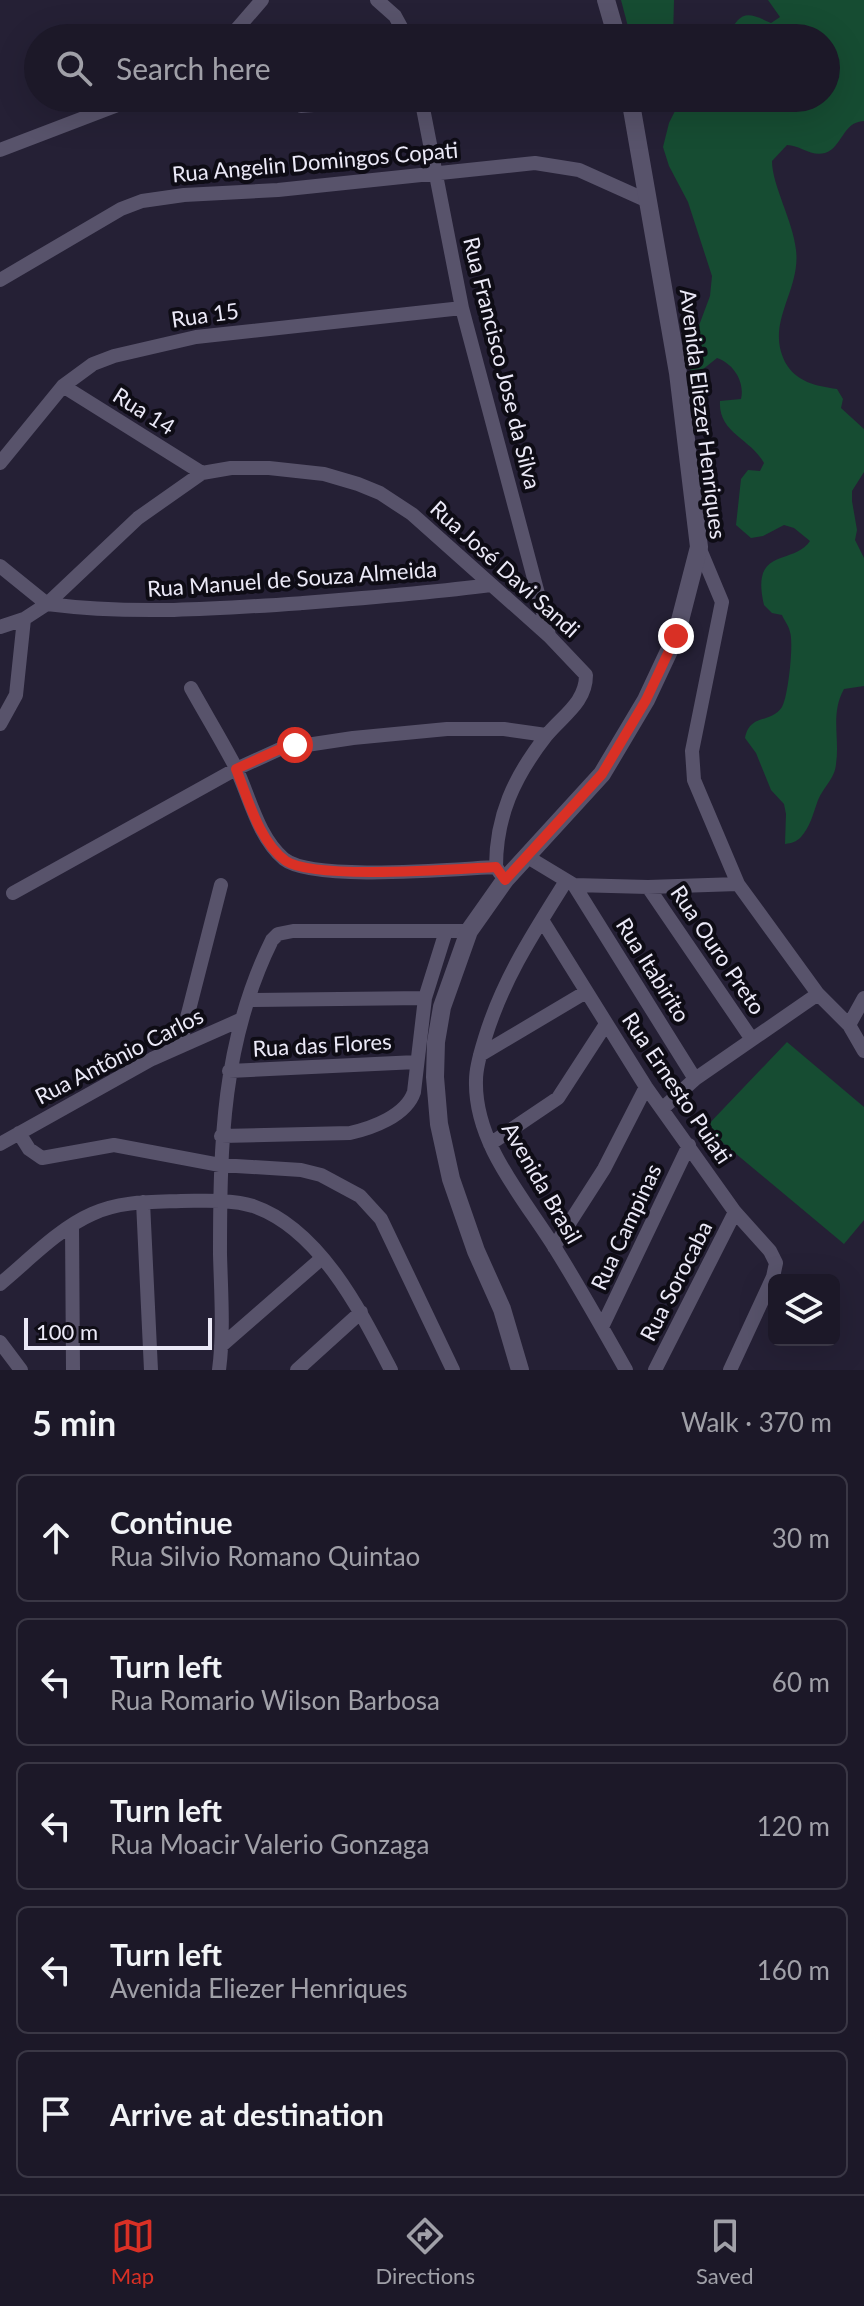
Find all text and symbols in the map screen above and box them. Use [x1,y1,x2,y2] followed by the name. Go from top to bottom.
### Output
[24,24,840,112] search box
[52,46,96,90] icon: search
[116,50,271,86] text: Search here
[171,136,459,187] street label: Rua Angelin Domingos Copati
[458,234,547,492] street label: Rua Francisco Jose da Silva
[675,287,732,540] street label: Avenida Eliezer Henriques
[170,296,240,333] street label: Rua 15
[108,381,180,440] street label: Rua 14
[425,494,586,643] street label: Rua José Davi Sandi
[146,555,438,602] street label: Rua Manuel de Souza Almeida
[658,618,694,654] route end
[277,727,313,763] route start
[665,880,772,1019] street label: Rua Ouro Preto
[611,913,696,1027] street label: Rua Itabirito
[30,1001,207,1110] street label: Rua Antônio Carlos
[617,1007,738,1169] street label: Rua Ernesto Puiati
[252,1027,392,1062] street label: Rua das Flores
[497,1117,588,1248] street label: Avenida Brasil
[585,1159,667,1294] street label: Rua Campinas
[634,1216,717,1345] street label: Rua Sorocaba
[768,1274,840,1346] map controls
[768,1274,840,1346] button: layers
[24,1314,212,1350] scale bar
[36,1318,98,1345] text: 100 m
[32,1402,116,1443] text: 5 min
[681,1406,832,1438] text: Walk · 370 m
[110,1504,233,1540] text: Continue
[34,1516,78,1560] icon: ahead
[772,1522,830,1554] text: 30 m
[110,1540,420,1572] text: Rua Silvio Romano Quintao
[110,1648,222,1684] text: Turn left
[34,1660,78,1704] icon: left
[772,1666,830,1698] text: 60 m
[110,1684,440,1716] text: Rua Romario Wilson Barbosa
[110,1792,222,1828] text: Turn left
[34,1804,78,1848] icon: left
[757,1810,830,1842] text: 120 m
[110,1828,429,1860] text: Rua Moacir Valerio Gonzaga
[110,1936,222,1972] text: Turn left
[34,1948,78,1992] icon: left
[757,1954,830,1986] text: 160 m
[110,1972,407,2004] text: Avenida Eliezer Henriques
[34,2092,78,2136] icon: arrive
[110,2096,384,2132] text: Arrive at destination
[111,2214,155,2289] tab: Map
[376,2214,475,2289] tab: Directions
[696,2214,753,2289] tab: Saved

